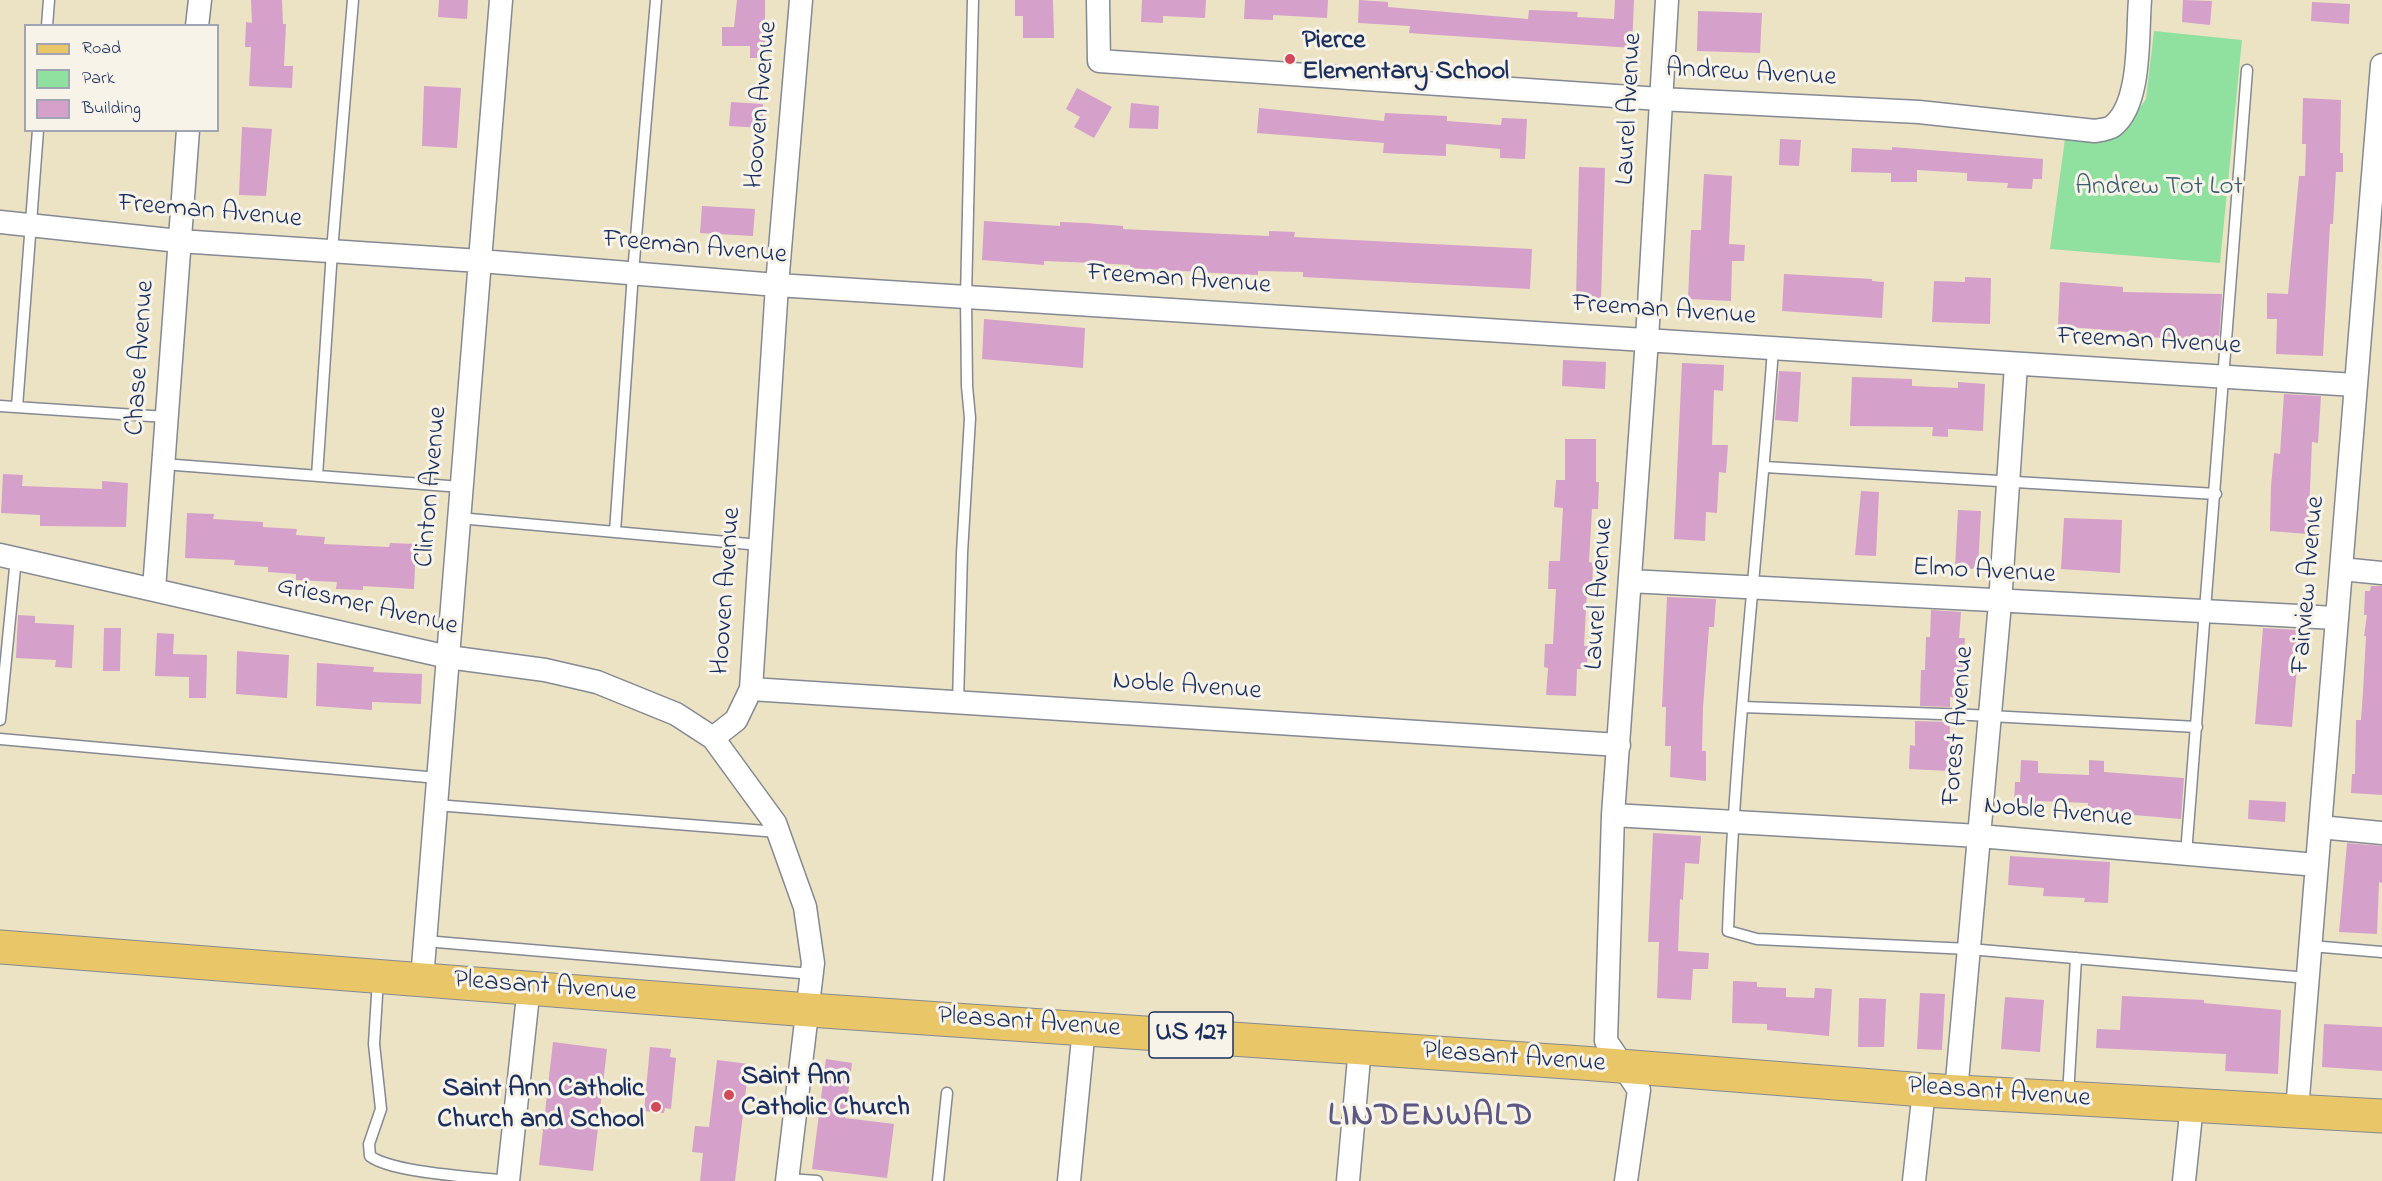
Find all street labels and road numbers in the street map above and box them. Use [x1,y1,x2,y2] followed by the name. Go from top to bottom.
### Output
[740,20,786,190] street label: Hooven Avenue
[1611,32,1651,186] street label: Laurel Avenue
[1665,54,1837,96] street label: Andrew Avenue
[117,189,303,237] street label: Freeman Avenue
[602,225,788,273] street label: Freeman Avenue
[1086,258,1272,304] street label: Freeman Avenue
[120,279,164,437] street label: Chase Avenue
[1571,289,1757,335] street label: Freeman Avenue
[2056,322,2242,364] street label: Freeman Avenue
[410,405,456,569] street label: Clinton Avenue
[2286,495,2334,675] street label: Fairview Avenue
[706,506,750,676] street label: Hooven Avenue
[1580,517,1622,671] street label: Laurel Avenue
[1912,553,2056,593] street label: Elmo Avenue
[273,571,461,645] street label: Griesmer Avenue
[1937,645,1983,807] street label: Forest Avenue
[1112,667,1262,709] street label: Noble Avenue
[1982,791,2134,837] street label: Noble Avenue
[452,965,638,1011] street label: Pleasant Avenue
[936,1001,1122,1047] street label: Pleasant Avenue
[1149,1012,1233,1058] road number: US 127
[1421,1036,1607,1082] street label: Pleasant Avenue
[1906,1071,2092,1117] street label: Pleasant Avenue

